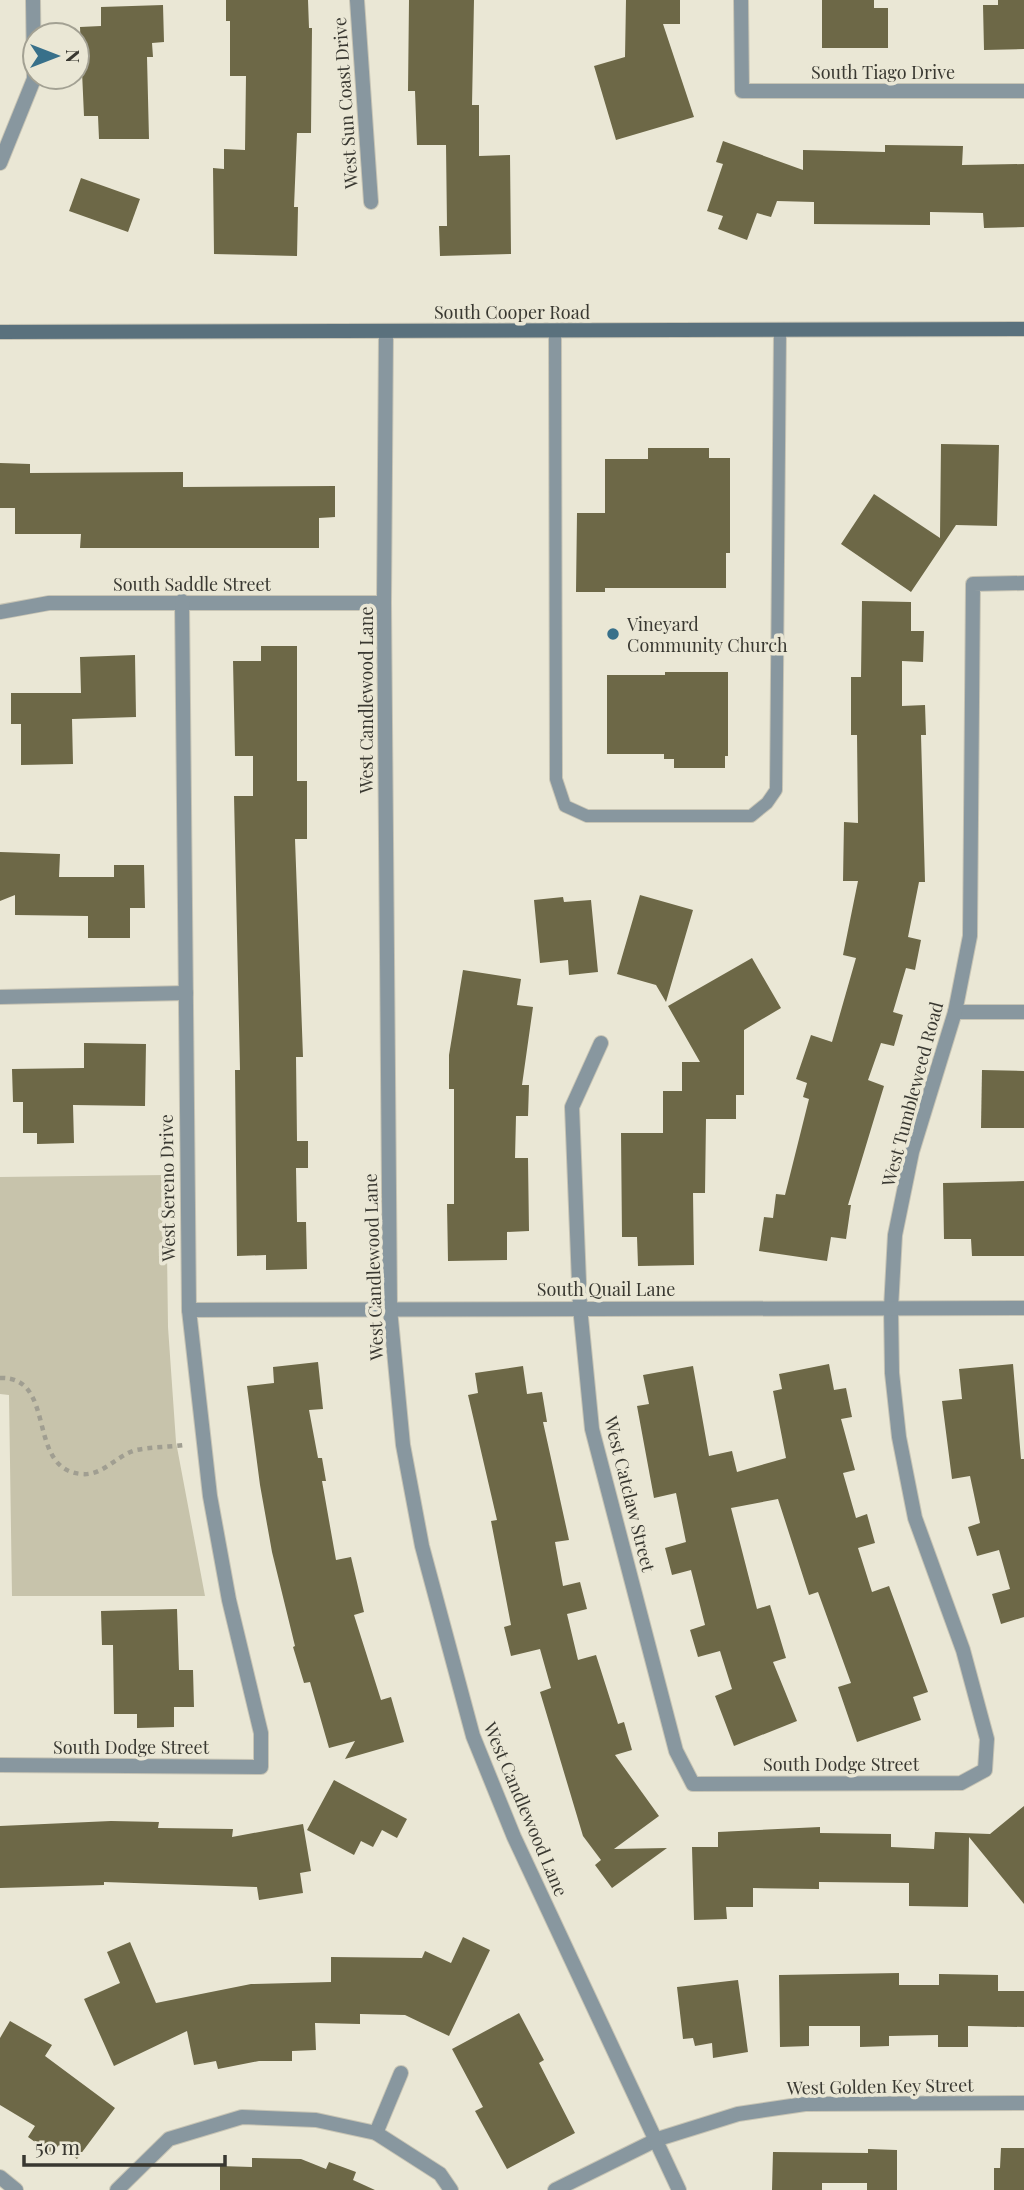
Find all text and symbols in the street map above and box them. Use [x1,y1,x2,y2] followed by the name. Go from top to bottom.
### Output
[327,16,363,191] street label: West Sun Coast Drive
[21,21,91,91] north arrow
[61,49,87,63] text: N
[811,60,955,84] street label: South Tiago Drive
[434,300,591,324] street label: South Cooper Road
[113,572,272,596] street label: South Saddle Street
[354,606,378,795] street label: West Candlewood Lane
[626,612,788,657] place label: Vineyard Community Church
[605,626,621,642] marker: Vineyard Community Church
[876,998,948,1190] street label: West Tumbleweed Road
[154,1114,180,1263] street label: West Sereno Drive
[358,1173,388,1362] street label: West Candlewood Lane
[537,1277,675,1301] street label: South Quail Lane
[599,1413,661,1575] street label: West Catclaw Street
[478,1717,574,1900] street label: West Candlewood Lane
[53,1735,210,1759] street label: South Dodge Street
[763,1752,920,1776] street label: South Dodge Street
[785,2072,974,2100] street label: West Golden Key Street
[24,2124,226,2168] scale bar
[35,2132,81,2160] text: 50 m

